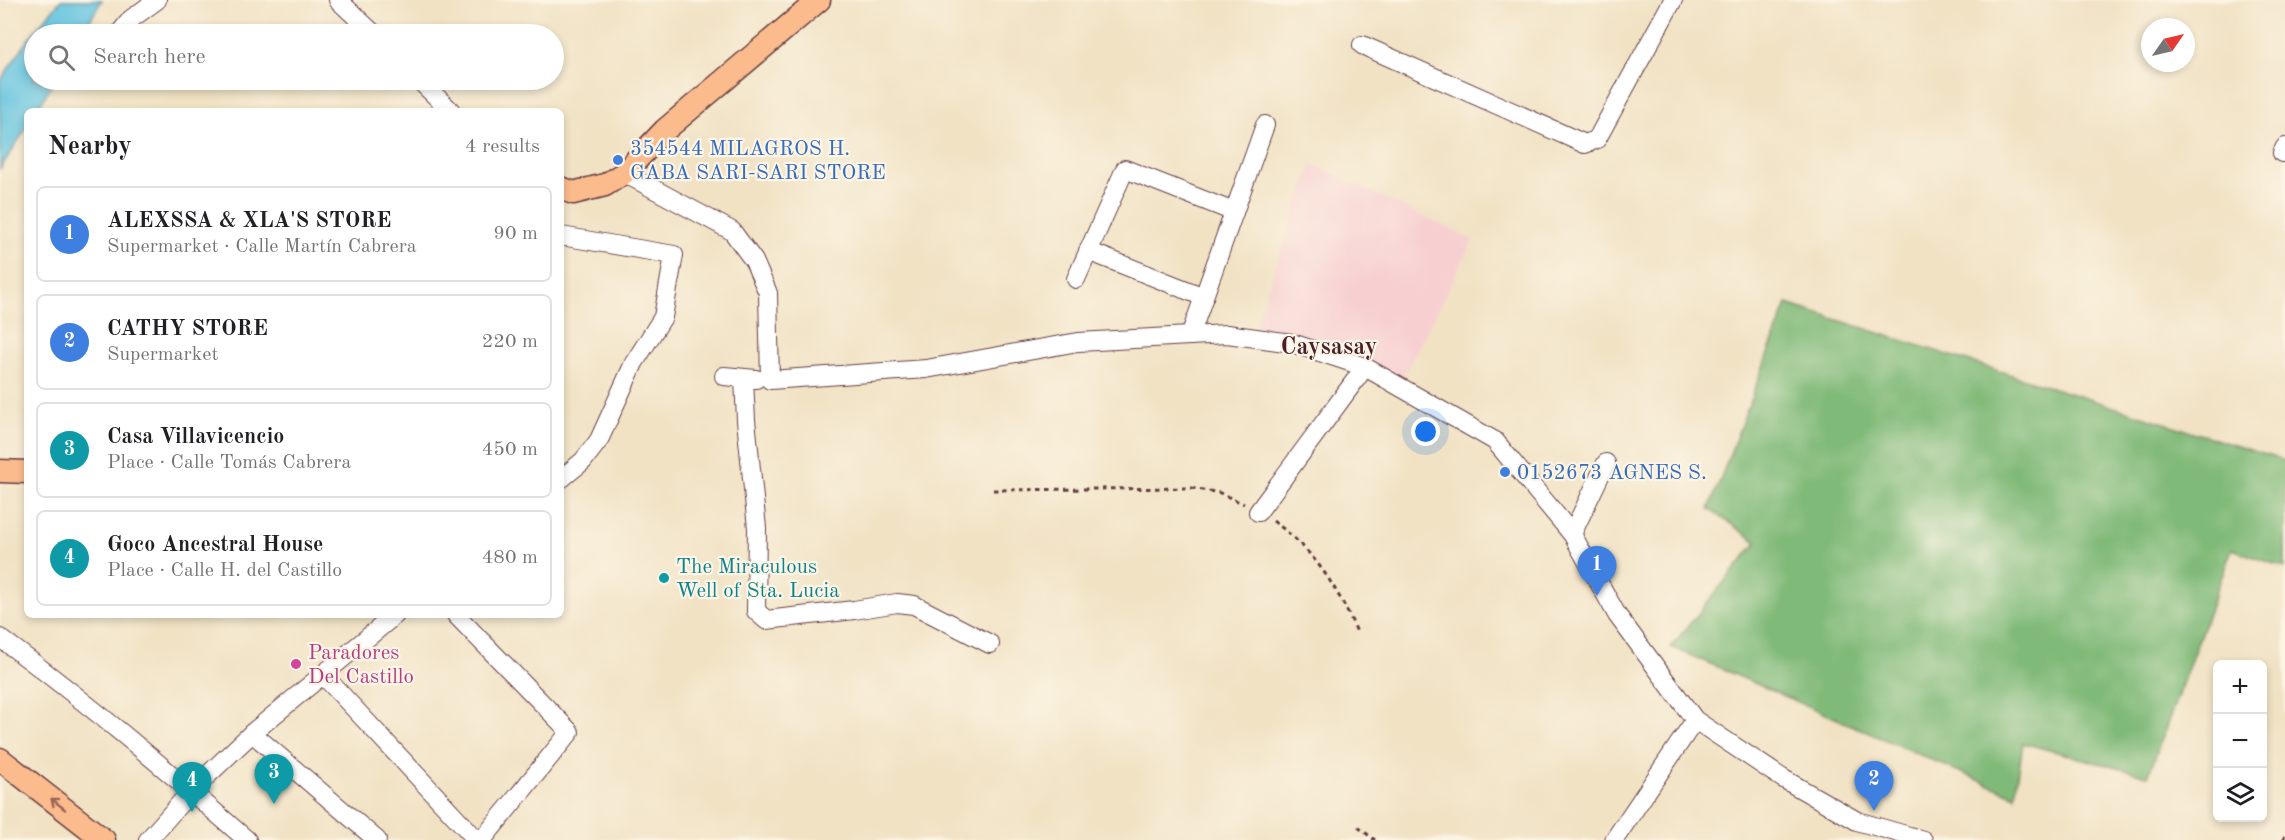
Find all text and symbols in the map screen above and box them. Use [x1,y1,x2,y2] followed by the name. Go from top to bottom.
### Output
[2141,18,2195,72] north arrow
[24,24,564,90] search box
[45,41,78,74] icon: search
[93,46,206,68] text: Search here
[48,134,132,160] text: Nearby
[465,137,540,157] text: 4 results
[630,139,886,184] place label: 354544 MILAGROS H. GABA SARI-SARI STORE
[611,153,625,167] marker: 354544 MILAGROS H. GABA SARI-SARI STORE
[107,210,392,232] text: ALEXSSA & XLA'S STORE
[64,224,75,244] text: 1
[493,224,538,244] text: 90 m
[107,237,417,257] text: Supermarket · Calle Martín Cabrera
[107,318,268,340] text: CATHY STORE
[64,332,75,352] text: 2
[482,332,538,352] text: 220 m
[1281,336,1377,360] district label: Caysasay
[107,345,218,365] text: Supermarket
[1411,417,1440,446] your location
[107,426,284,448] text: Casa Villavicencio
[64,440,75,460] text: 3
[482,440,538,460] text: 450 m
[107,453,351,473] text: Place · Calle Tomás Cabrera
[1517,463,1707,484] place label: 0152673 AGNES S.
[1498,465,1512,479] marker: 0152673 AGNES S.
[107,534,323,556] text: Goco Ancestral House
[1578,546,1616,596] pin: 1
[64,548,75,568] text: 4
[482,548,538,568] text: 480 m
[676,557,840,602] place label: The Miraculous Well of Sta. Lucia
[107,561,342,581] text: Place · Calle H. del Castillo
[657,571,671,585] marker: The Miraculous Well of Sta. Lucia
[308,643,414,688] place label: Paradores Del Castillo
[289,657,303,671] marker: Paradores Del Castillo
[2213,660,2267,822] map controls
[2213,660,2267,714] button: +
[2213,714,2267,768] button: −
[254,754,294,804] pin: 3
[172,762,212,812] pin: 4
[1854,762,1894,811] pin: 2
[2213,768,2267,822] button: layers
[51,798,67,810] one-way arrow

